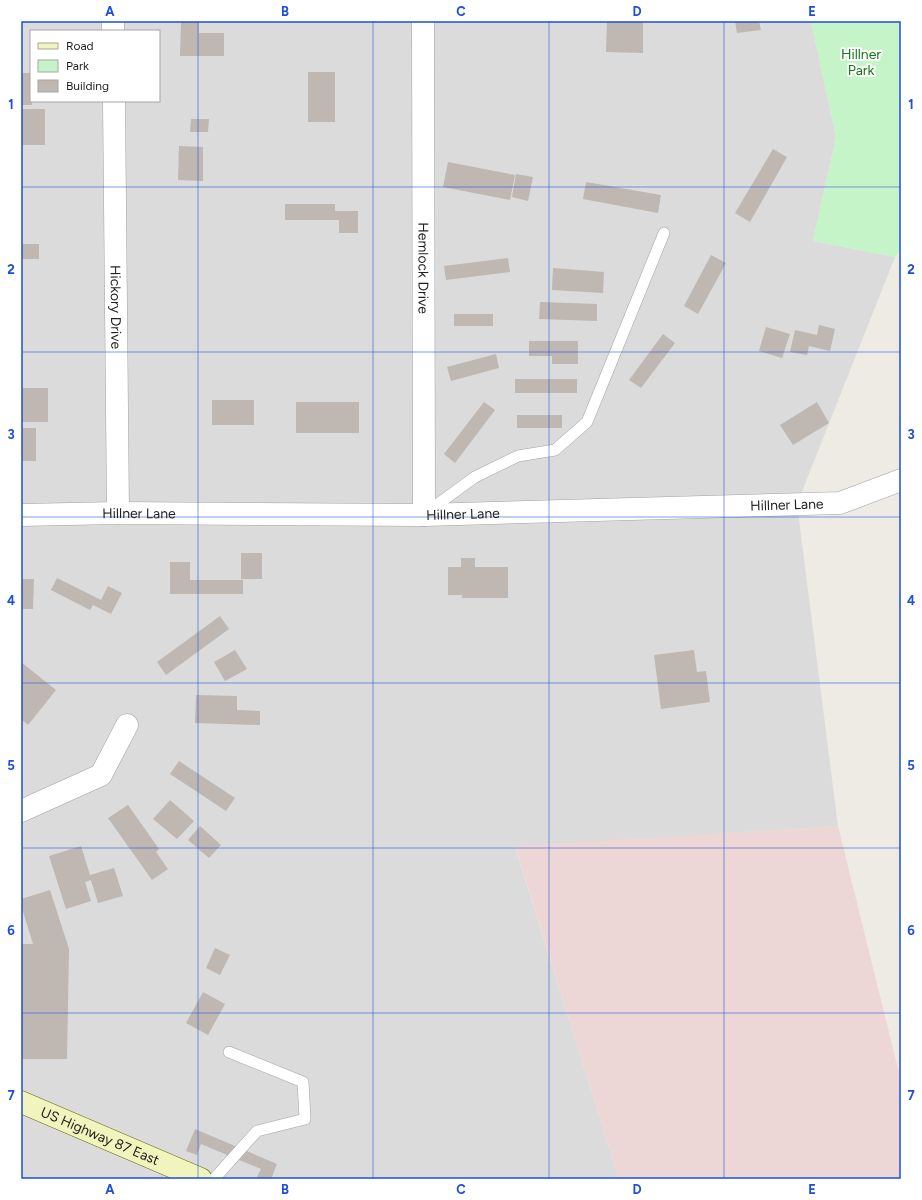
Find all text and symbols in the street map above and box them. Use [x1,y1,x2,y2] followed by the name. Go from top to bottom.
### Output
[105,4,115,19] text: A
[281,4,289,19] text: B
[456,4,466,19] text: C
[632,4,642,19] text: D
[808,4,816,19] text: E
[30,30,160,102] legend
[66,39,94,53] text: Road
[841,46,881,79] park label: Hillner Park
[66,59,89,73] text: Park
[66,79,109,93] text: Building
[8,97,14,112] text: 1
[908,97,914,112] text: 1
[414,222,432,314] street label: Hemlock Drive
[7,262,15,277] text: 2
[907,262,915,277] text: 2
[107,265,124,349] street label: Hickory Drive
[7,427,15,442] text: 3
[907,427,915,442] text: 3
[750,495,824,515] street label: Hillner Lane
[102,505,176,522] street label: Hillner Lane
[426,505,500,524] street label: Hillner Lane
[7,593,15,608] text: 4
[907,593,915,608] text: 4
[7,758,15,773] text: 5
[907,758,915,773] text: 5
[7,923,15,938] text: 6
[907,923,915,938] text: 6
[7,1088,15,1103] text: 7
[907,1088,915,1103] text: 7
[38,1103,162,1169] street label: US Highway 87 East
[105,1182,115,1197] text: A
[281,1182,289,1197] text: B
[456,1182,466,1197] text: C
[632,1182,642,1197] text: D
[808,1182,816,1197] text: E

